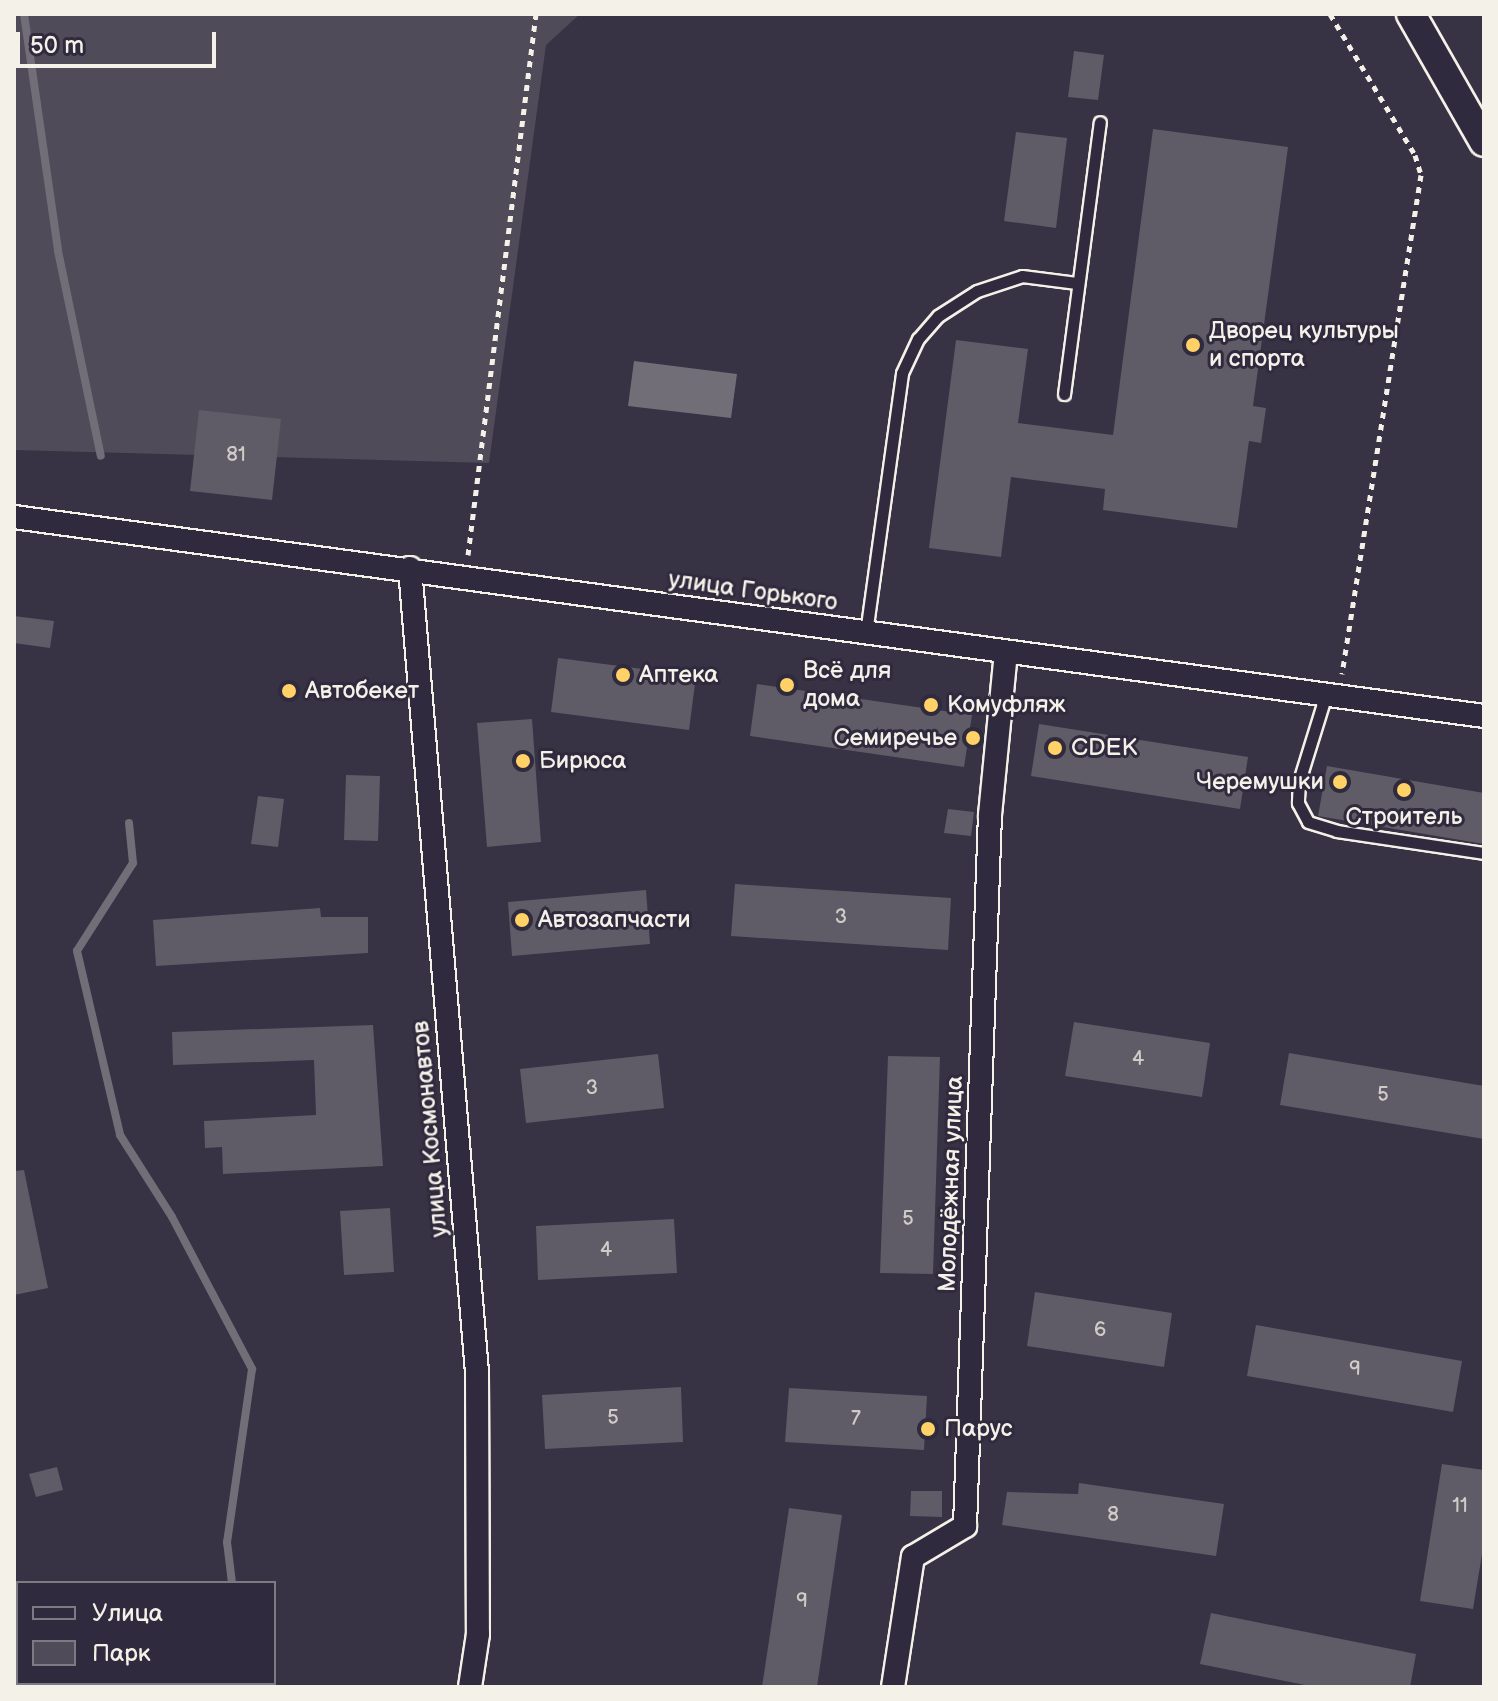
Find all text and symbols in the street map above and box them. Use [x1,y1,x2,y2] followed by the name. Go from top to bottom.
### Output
[20,16,220,66] scale bar
[30,31,84,60] text: 50 m
[1209,317,1399,373] place label: Дворец культуры и спорта
[1184,336,1202,354] marker: Дворец культуры и спорта
[226,443,246,467] house number: 81
[667,565,839,617] street label: улица Горького
[803,657,891,713] place label: Всё для дома
[639,661,719,689] place label: Аптека
[614,666,632,684] marker: Аптека
[778,676,796,694] marker: Всё для дома
[305,677,419,705] place label: Автобекет
[280,682,298,700] marker: Автобекет
[947,691,1065,719] place label: Комуфляж
[922,696,940,714] marker: Комуфляж
[834,724,957,752] place label: Семиречье
[964,729,982,747] marker: Семиречье
[1071,734,1137,762] place label: CDEK
[1046,739,1064,757] marker: CDEK
[539,747,626,775] place label: Бирюса
[514,752,532,770] marker: Бирюса
[1196,768,1324,796] place label: Черемушки
[1331,773,1349,791] marker: Черемушки
[1395,781,1413,799] marker: Строитель
[1346,803,1462,831] place label: Строитель
[835,905,847,929] house number: 3
[538,906,691,934] place label: Автозапчасти
[513,911,531,929] marker: Автозапчасти
[406,1020,454,1238] street label: улица Космонавтов
[1132,1047,1144,1071] house number: 4
[933,1075,969,1293] street label: Молодёжная улица
[586,1076,598,1100] house number: 3
[1377,1083,1389,1107] house number: 5
[902,1207,914,1231] house number: 5
[600,1238,612,1262] house number: 4
[1094,1318,1106,1342] house number: 6
[1349,1357,1361,1381] house number: 9
[607,1406,619,1430] house number: 5
[851,1407,861,1431] house number: 7
[944,1415,1013,1443] place label: Парус
[919,1420,937,1438] marker: Парус
[1452,1494,1468,1518] house number: 11
[1107,1503,1119,1527] house number: 8
[16,1581,276,1685] legend
[796,1589,808,1613] house number: 9
[92,1599,163,1628] text: Улица
[92,1639,150,1668] text: Парк

